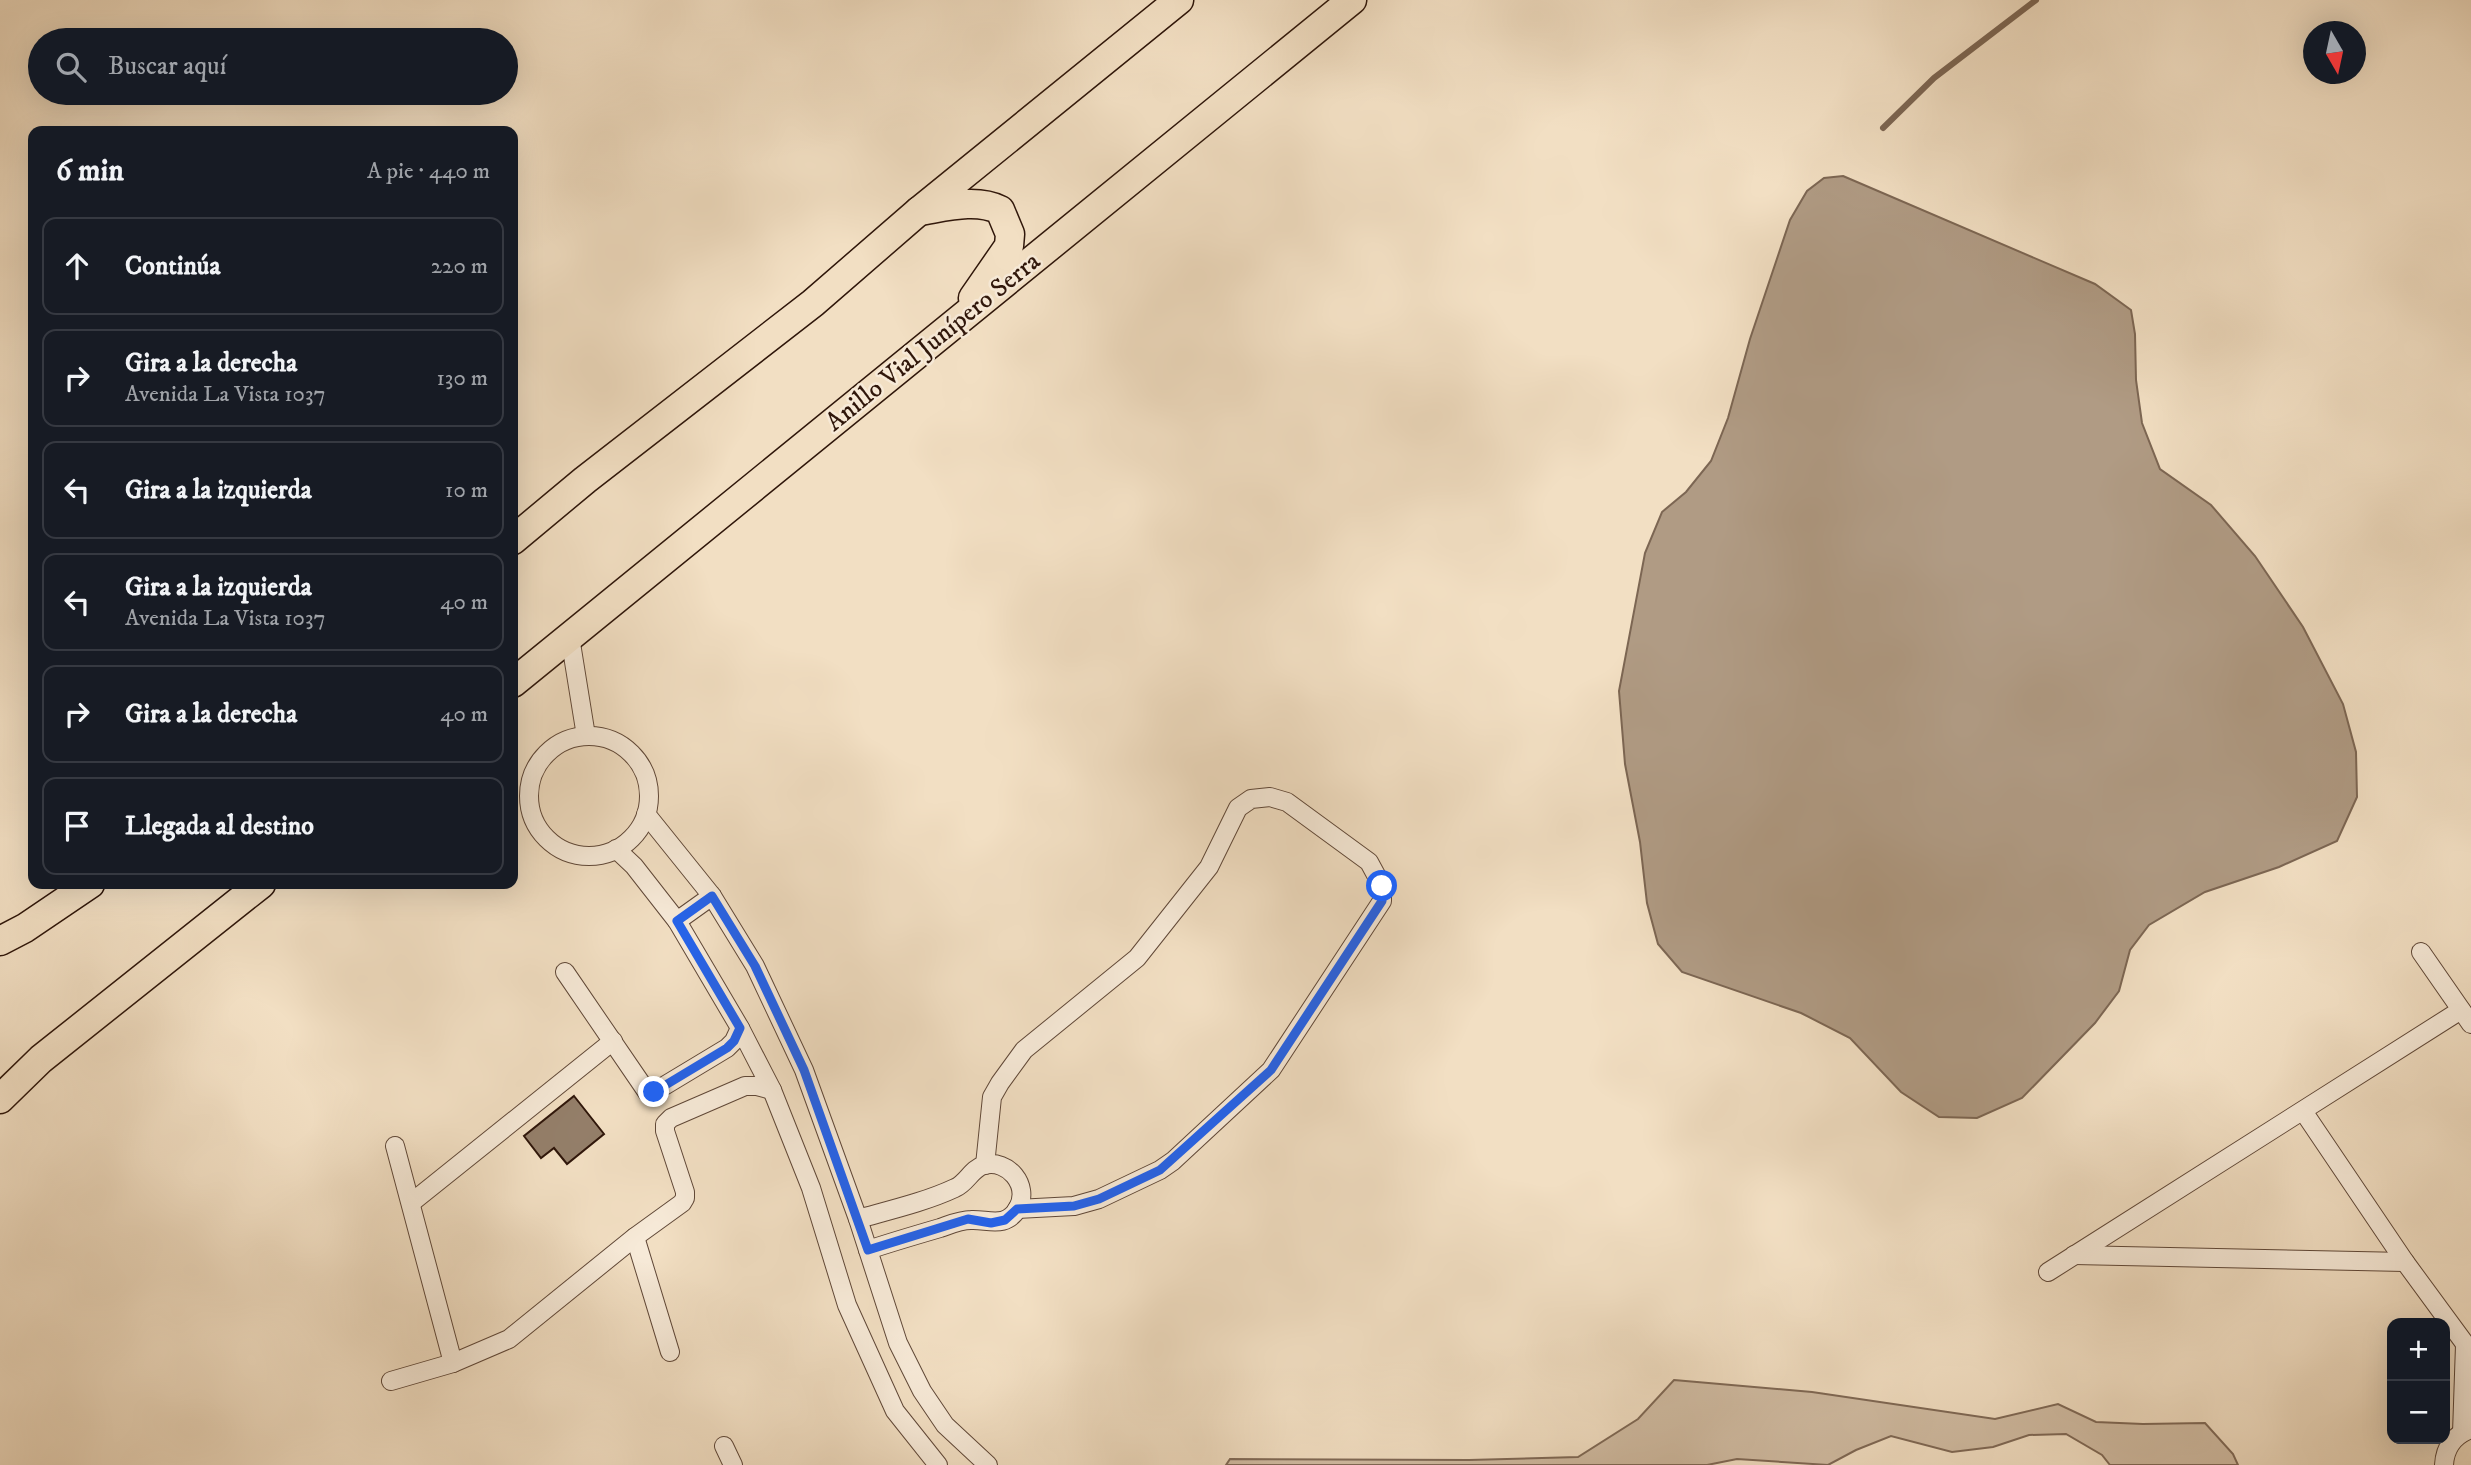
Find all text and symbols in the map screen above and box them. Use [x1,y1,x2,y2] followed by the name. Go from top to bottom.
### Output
[2303,21,2366,84] north arrow
[28,28,518,105] search box
[52,48,90,86] icon: search
[108,50,226,83] text: Buscar aquí
[56,153,124,190] text: 6 min
[367,157,490,186] text: A pie · 440 m
[819,245,1047,439] street label: Anillo Vial Junípero Serra
[58,247,96,285] icon: ahead
[125,250,220,283] text: Continúa
[431,252,488,281] text: 220 m
[125,347,297,380] text: Gira a la derecha
[58,359,96,397] icon: right
[436,364,488,393] text: 130 m
[125,380,326,409] text: Avenida La Vista 1037
[58,471,96,509] icon: left
[125,474,312,507] text: Gira a la izquierda
[445,476,488,505] text: 10 m
[125,571,312,604] text: Gira a la izquierda
[58,583,96,621] icon: left
[440,588,488,617] text: 40 m
[125,604,326,633] text: Avenida La Vista 1037
[58,695,96,733] icon: right
[125,698,297,731] text: Gira a la derecha
[440,700,488,729] text: 40 m
[58,807,96,845] icon: arrive
[125,810,314,843] text: Llegada al destino
[1366,870,1397,901] route start
[638,1076,669,1107] route end
[2387,1318,2450,1444] map controls
[2387,1318,2450,1381] button: +
[2387,1381,2450,1444] button: −

